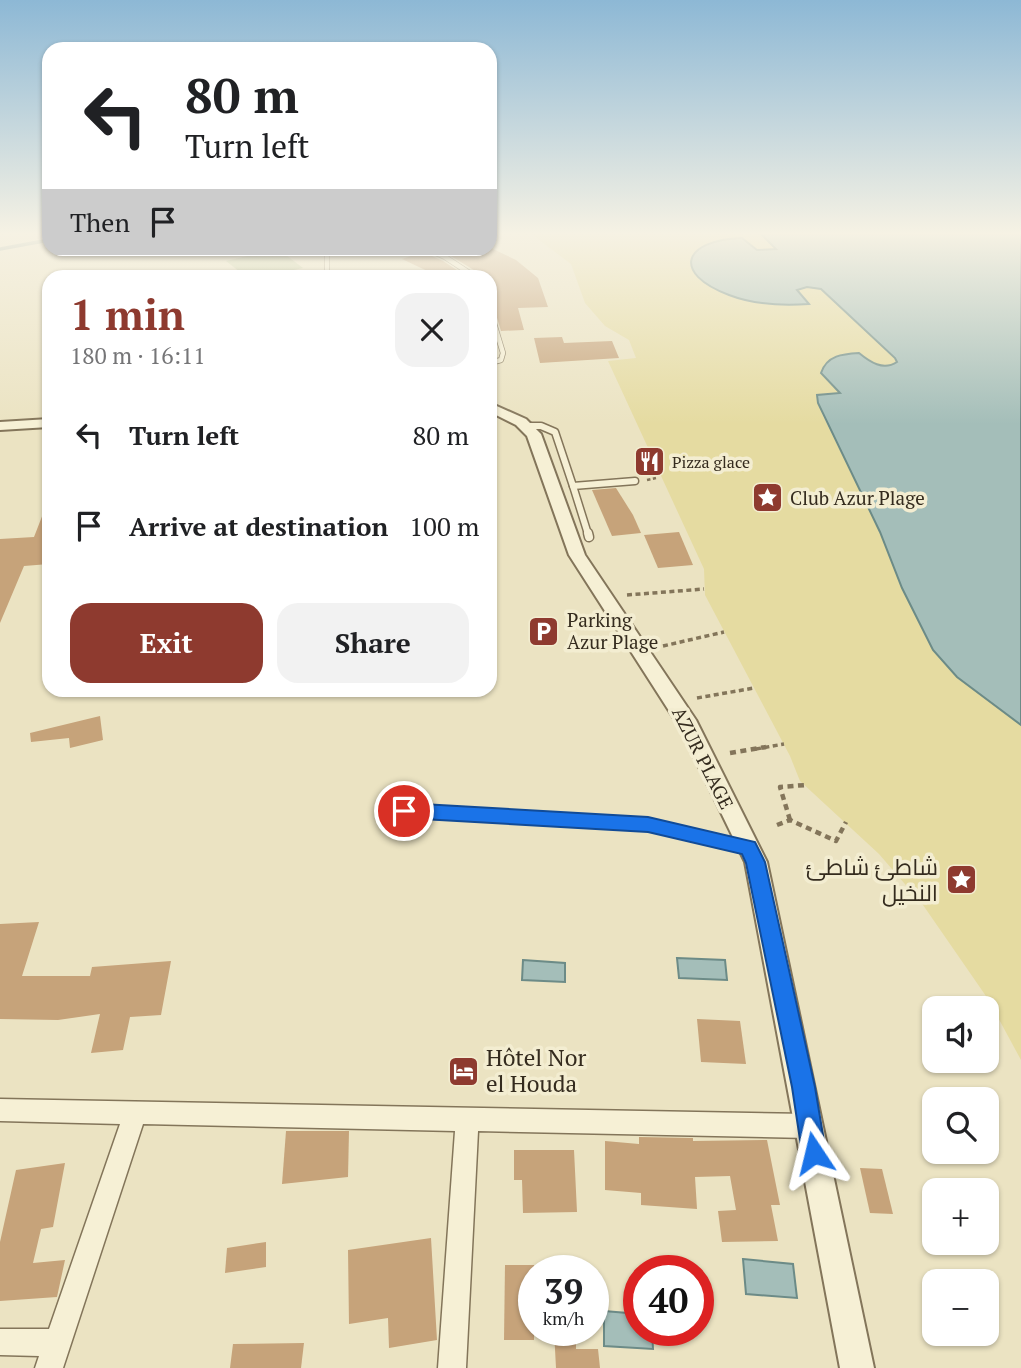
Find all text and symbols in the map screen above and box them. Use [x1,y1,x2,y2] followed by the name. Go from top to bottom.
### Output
[185,62,299,127] text: 80 m
[70,70,161,161] icon: left
[185,125,309,167] text: Turn left
[144,203,182,241] icon: arrive
[70,205,130,239] text: Then
[70,286,185,342] text: 1 min
[395,293,469,367] button: close
[70,340,205,371] text: 180 m · 16:11
[70,416,108,454] icon: left
[129,418,239,452] text: Turn left
[413,418,469,452] text: 80 m
[632,445,666,479] restaurant icon: Pizza glace
[672,451,750,473] place label: Pizza glace
[750,481,784,515] place icon: Club Azur Plage
[790,485,925,510] place label: Club Azur Plage
[70,507,108,545] icon: arrive
[129,509,388,543] text: Arrive at destination
[409,509,480,543] text: 100 m
[70,603,263,683] button: Exit
[277,603,469,683] button: Share
[567,607,658,654] place label: Parking Azur Plage
[527,614,561,648] parking icon: Parking Azur Plage
[667,702,740,813] street label: AZUR PLAGE
[374,781,434,841] pin
[385,792,423,830] icon: arrive
[806,851,938,908] place label: شاطئ شاطئ النخيل
[944,863,978,897] place icon: شاطئ شاطئ النخيل
[922,996,999,1346] map controls
[922,996,999,1073] button: sound
[486,1042,586,1099] place label: Hôtel Nor el Houda
[446,1054,480,1088] hotel icon: Hôtel Nor el Houda
[922,1087,999,1164] button: search
[777,1116,851,1190] position arrow
[922,1178,999,1255] button: +
[623,1255,714,1346] speed limit sign: 40
[544,1268,583,1314] text: 39
[922,1269,999,1346] button: −
[543,1306,584,1330] text: km/h

